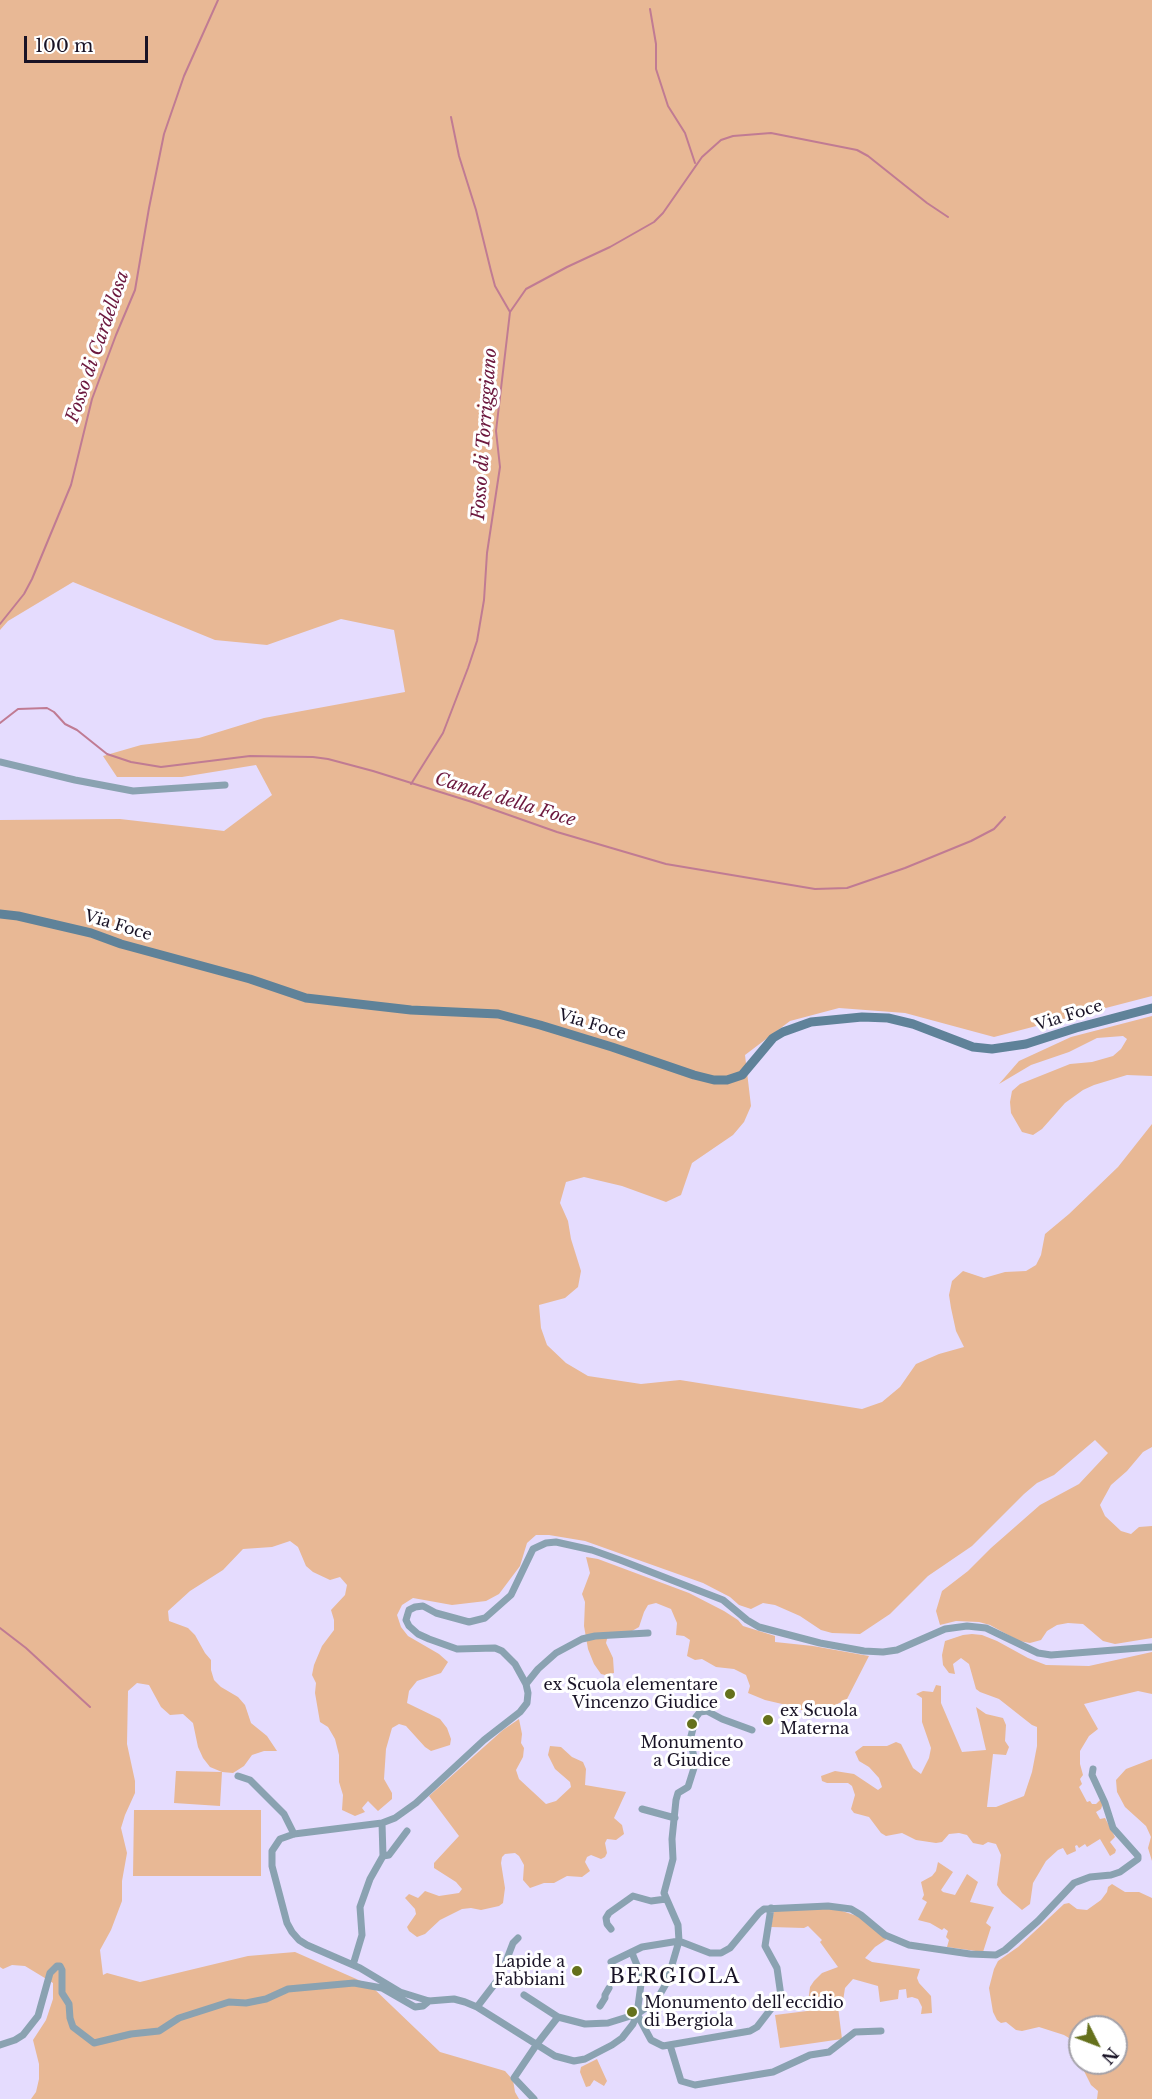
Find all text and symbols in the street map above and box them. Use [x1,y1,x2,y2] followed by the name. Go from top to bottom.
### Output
[27,24,152,62] scale bar
[35,35,93,57] text: 100 m
[62,268,134,426] water label: Fosso di Cardellosa
[468,347,502,521] water label: Fosso di Torriggiano
[432,768,578,832] water label: Canale della Foce
[82,907,154,945] street label: Via Foce
[1033,997,1105,1035] street label: Via Foce
[556,1006,628,1044] street label: Via Foce
[543,1675,718,1713] place label: ex Scuola elementare Vincenzo Giudice
[723,1687,737,1701] marker: ex Scuola elementare Vincenzo Giudice
[780,1701,858,1739] place label: ex Scuola Materna
[761,1713,775,1727] marker: ex Scuola Materna
[685,1717,699,1731] marker: Monumento a Giudice
[640,1733,744,1771] place label: Monumento a Giudice
[494,1952,565,1990] place label: Lapide a Fabbiani
[570,1964,584,1978] marker: Lapide a Fabbiani
[609,1965,741,1989] district label: BERGIOLA
[644,1993,844,2031] place label: Monumento dell'eccidio di Bergiola
[625,2005,639,2019] marker: Monumento dell'eccidio di Bergiola
[1068,2015,1128,2075] north arrow
[1097,2043,1122,2068] text: N

